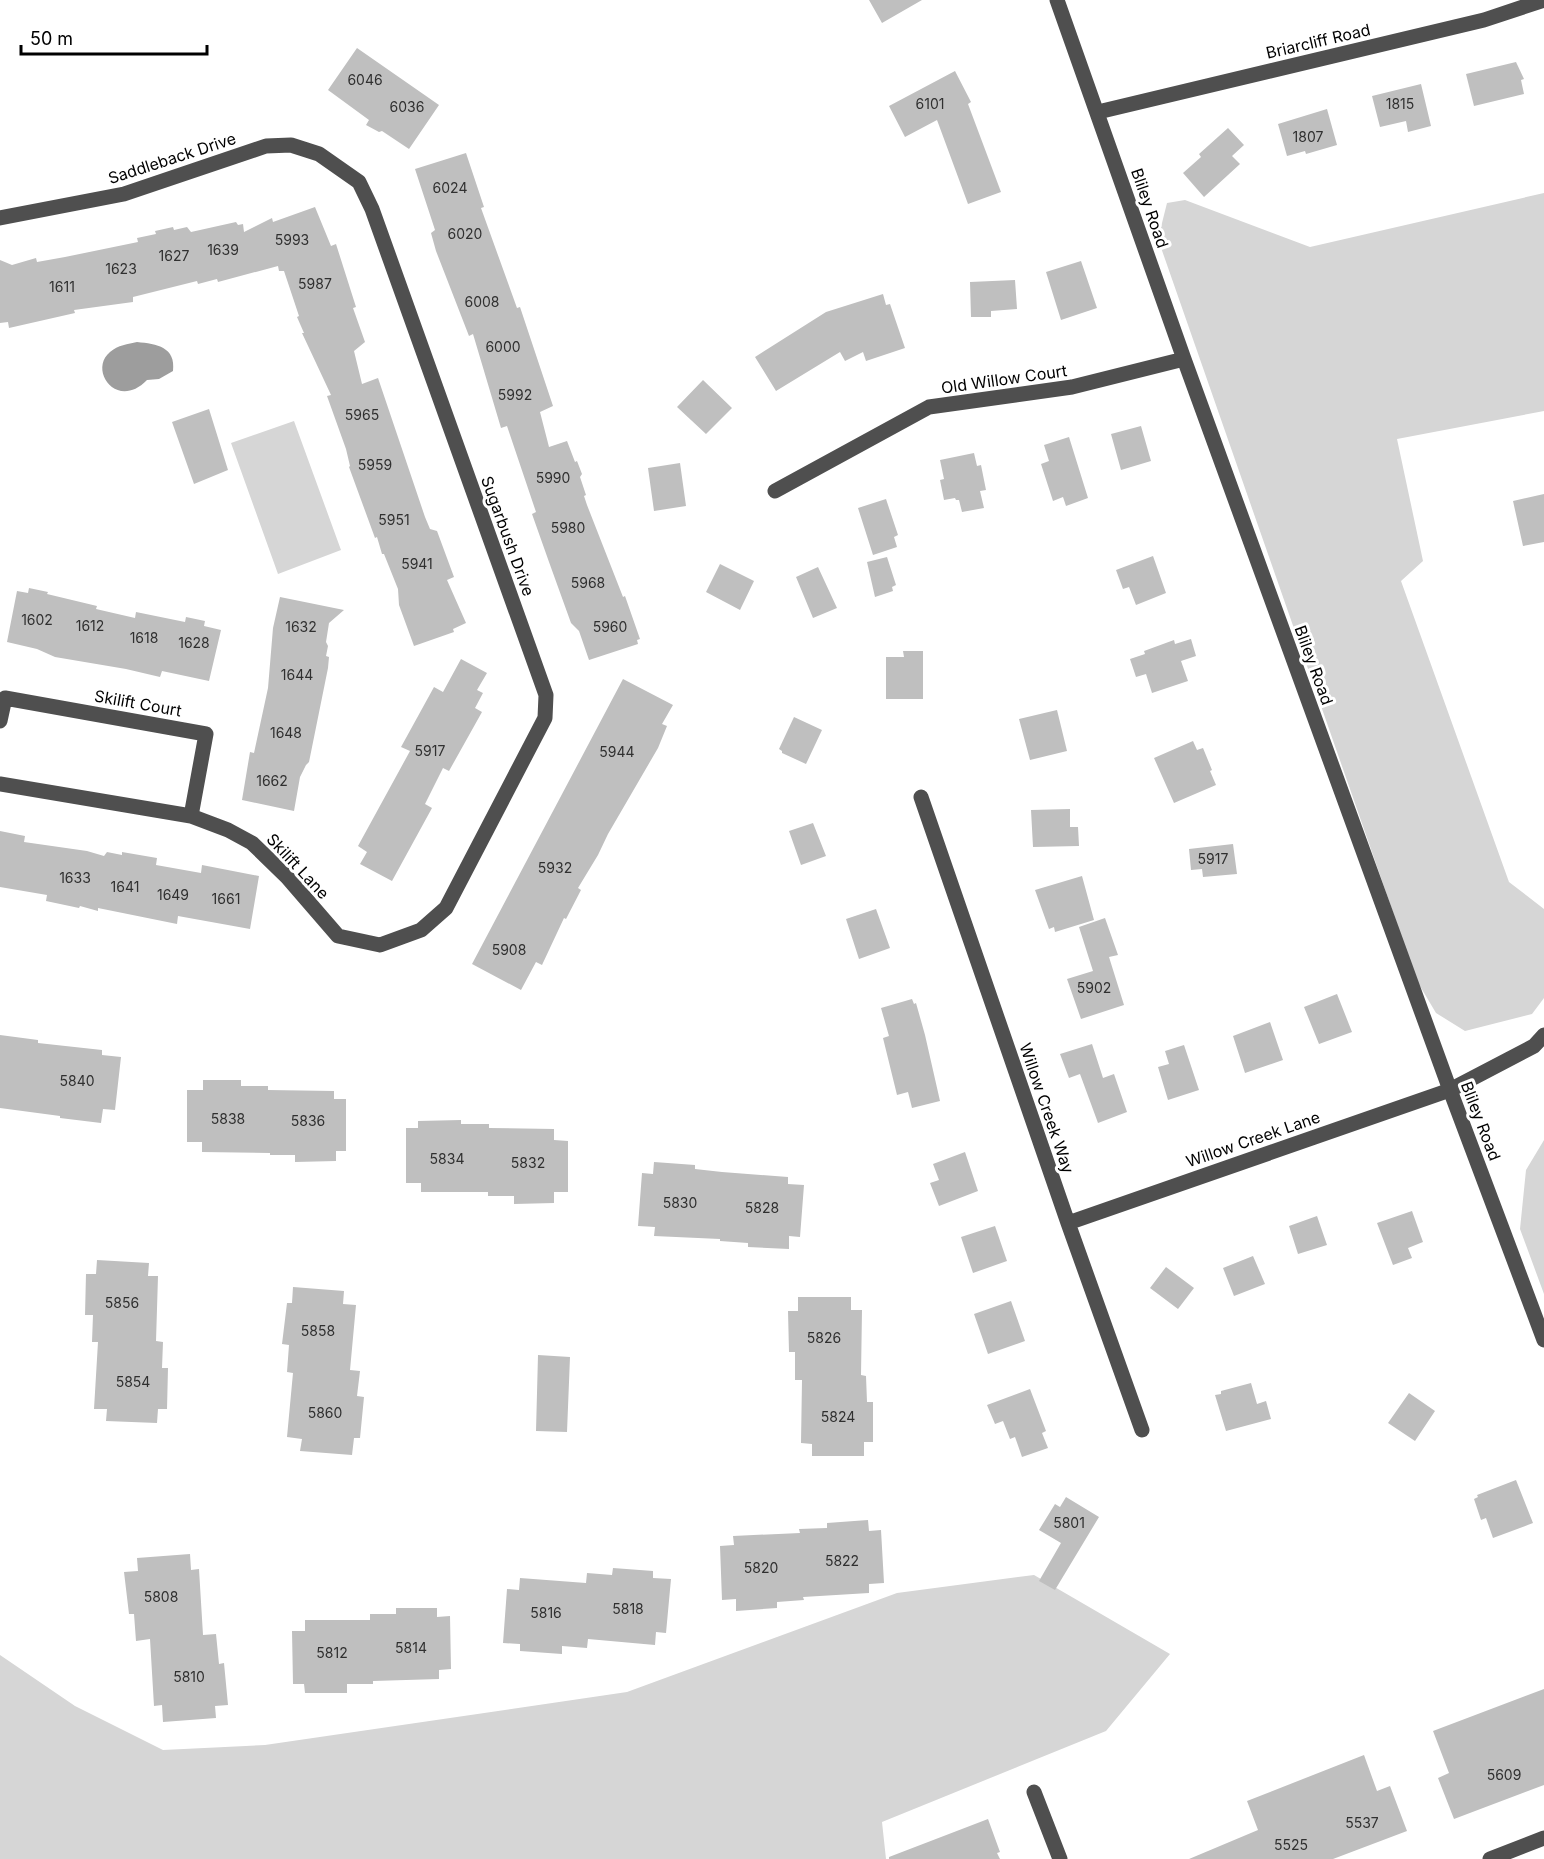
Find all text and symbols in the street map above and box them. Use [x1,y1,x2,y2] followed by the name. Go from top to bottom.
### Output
[21,18,207,56] scale bar
[1264,19,1372,63] street label: Briarcliff Road
[30,28,73,49] text: 50 m
[347,71,383,88] house number: 6046
[916,95,944,112] house number: 6101
[1386,95,1414,112] house number: 1815
[390,98,424,115] house number: 6036
[106,128,238,188] street label: Saddleback Drive
[1293,128,1323,145] house number: 1807
[1127,165,1173,251] street label: Bliley Road
[433,179,467,196] house number: 6024
[448,225,482,242] house number: 6020
[275,231,309,248] house number: 5993
[207,241,239,258] house number: 1639
[159,247,189,264] house number: 1627
[105,260,137,277] house number: 1623
[298,275,332,292] house number: 5987
[49,278,75,295] house number: 1611
[464,293,500,310] house number: 6008
[485,338,521,355] house number: 6000
[940,360,1068,398] street label: Old Willow Court
[498,386,532,403] house number: 5992
[345,406,379,423] house number: 5965
[358,456,392,473] house number: 5959
[536,469,570,486] house number: 5990
[477,473,539,599] street label: Sugarbush Drive
[378,511,410,528] house number: 5951
[551,519,585,536] house number: 5980
[401,555,433,572] house number: 5941
[571,574,605,591] house number: 5968
[21,611,53,628] house number: 1602
[76,617,104,634] house number: 1612
[285,618,317,635] house number: 1632
[593,618,627,635] house number: 5960
[1290,622,1338,708] street label: Bliley Road
[130,629,158,646] house number: 1618
[178,634,210,651] house number: 1628
[281,666,313,683] house number: 1644
[93,686,183,720] street label: Skilift Court
[270,724,302,741] house number: 1648
[415,742,445,759] house number: 5917
[599,743,635,760] house number: 5944
[256,772,288,789] house number: 1662
[263,829,333,903] street label: Skilift Lane
[1198,850,1228,867] house number: 5917
[538,859,572,876] house number: 5932
[59,869,91,886] house number: 1633
[111,878,139,895] house number: 1641
[157,886,189,903] house number: 1649
[212,890,240,907] house number: 1661
[492,941,526,958] house number: 5908
[1077,979,1111,996] house number: 5902
[1015,1040,1079,1176] street label: Willow Creek Way
[59,1072,95,1089] house number: 5840
[1457,1079,1505,1163] street label: Bliley Road
[1183,1107,1323,1171] street label: Willow Creek Lane
[211,1110,245,1127] house number: 5838
[291,1112,325,1129] house number: 5836
[430,1150,464,1167] house number: 5834
[511,1154,545,1171] house number: 5832
[663,1194,697,1211] house number: 5830
[745,1199,779,1216] house number: 5828
[105,1294,139,1311] house number: 5856
[301,1322,335,1339] house number: 5858
[807,1329,841,1346] house number: 5826
[116,1373,150,1390] house number: 5854
[308,1404,342,1421] house number: 5860
[821,1408,855,1425] house number: 5824
[1053,1514,1085,1531] house number: 5801
[825,1552,859,1569] house number: 5822
[744,1559,778,1576] house number: 5820
[144,1588,178,1605] house number: 5808
[612,1600,644,1617] house number: 5818
[530,1604,562,1621] house number: 5816
[395,1639,427,1656] house number: 5814
[316,1644,348,1661] house number: 5812
[173,1668,205,1685] house number: 5810
[1487,1766,1521,1783] house number: 5609
[1345,1814,1379,1831] house number: 5537
[1274,1836,1308,1853] house number: 5525

